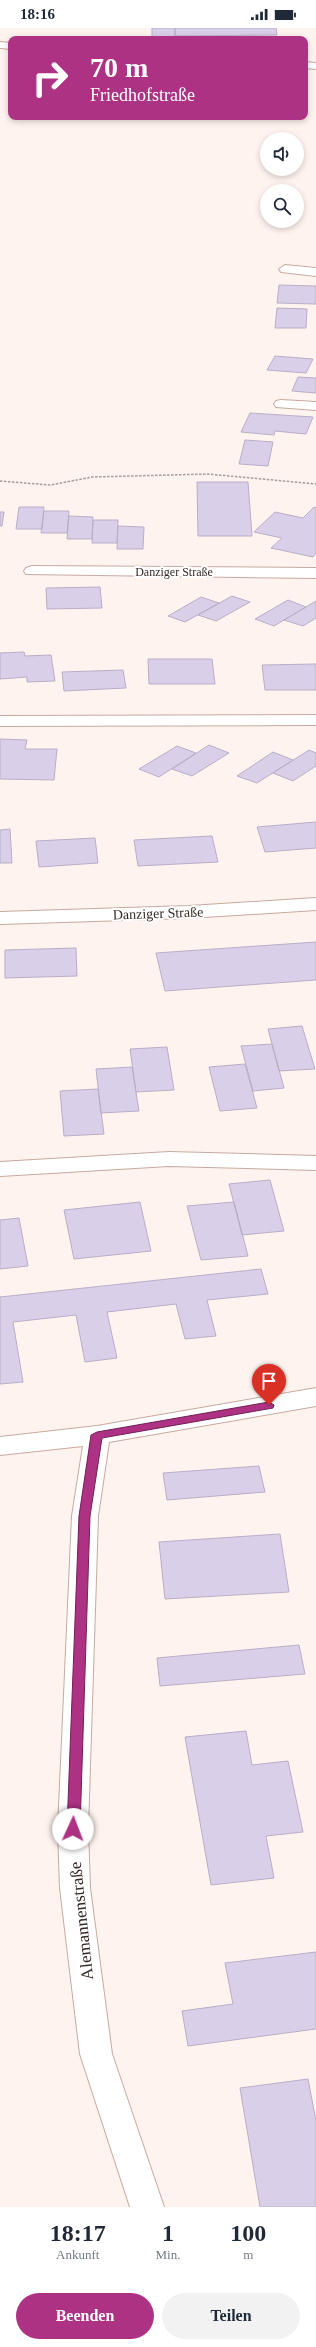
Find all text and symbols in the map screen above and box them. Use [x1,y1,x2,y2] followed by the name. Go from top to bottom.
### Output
[20,6,55,22] text: 18:16
[24,52,76,104] icon: right
[90,52,148,83] text: 70 m
[90,85,195,105] text: Friedhofstraße
[260,132,304,228] map controls
[260,132,304,176] button: sound
[260,184,304,228] button: search
[135,565,213,579] street label: Danziger Straße
[112,904,204,923] street label: Danziger Straße
[252,1364,286,1405] pin
[258,1370,280,1392] icon: arrive
[52,1808,94,1850] position arrow
[66,1861,97,1981] street label: Alemannenstraße
[50,2220,106,2246] text: 18:17
[162,2220,174,2246] text: 1
[230,2220,266,2246] text: 100
[56,2247,99,2262] text: Ankunft
[156,2247,180,2262] text: Min.
[243,2247,253,2262] text: m
[16,2293,154,2339] button: Beenden
[162,2293,300,2339] button: Teilen

